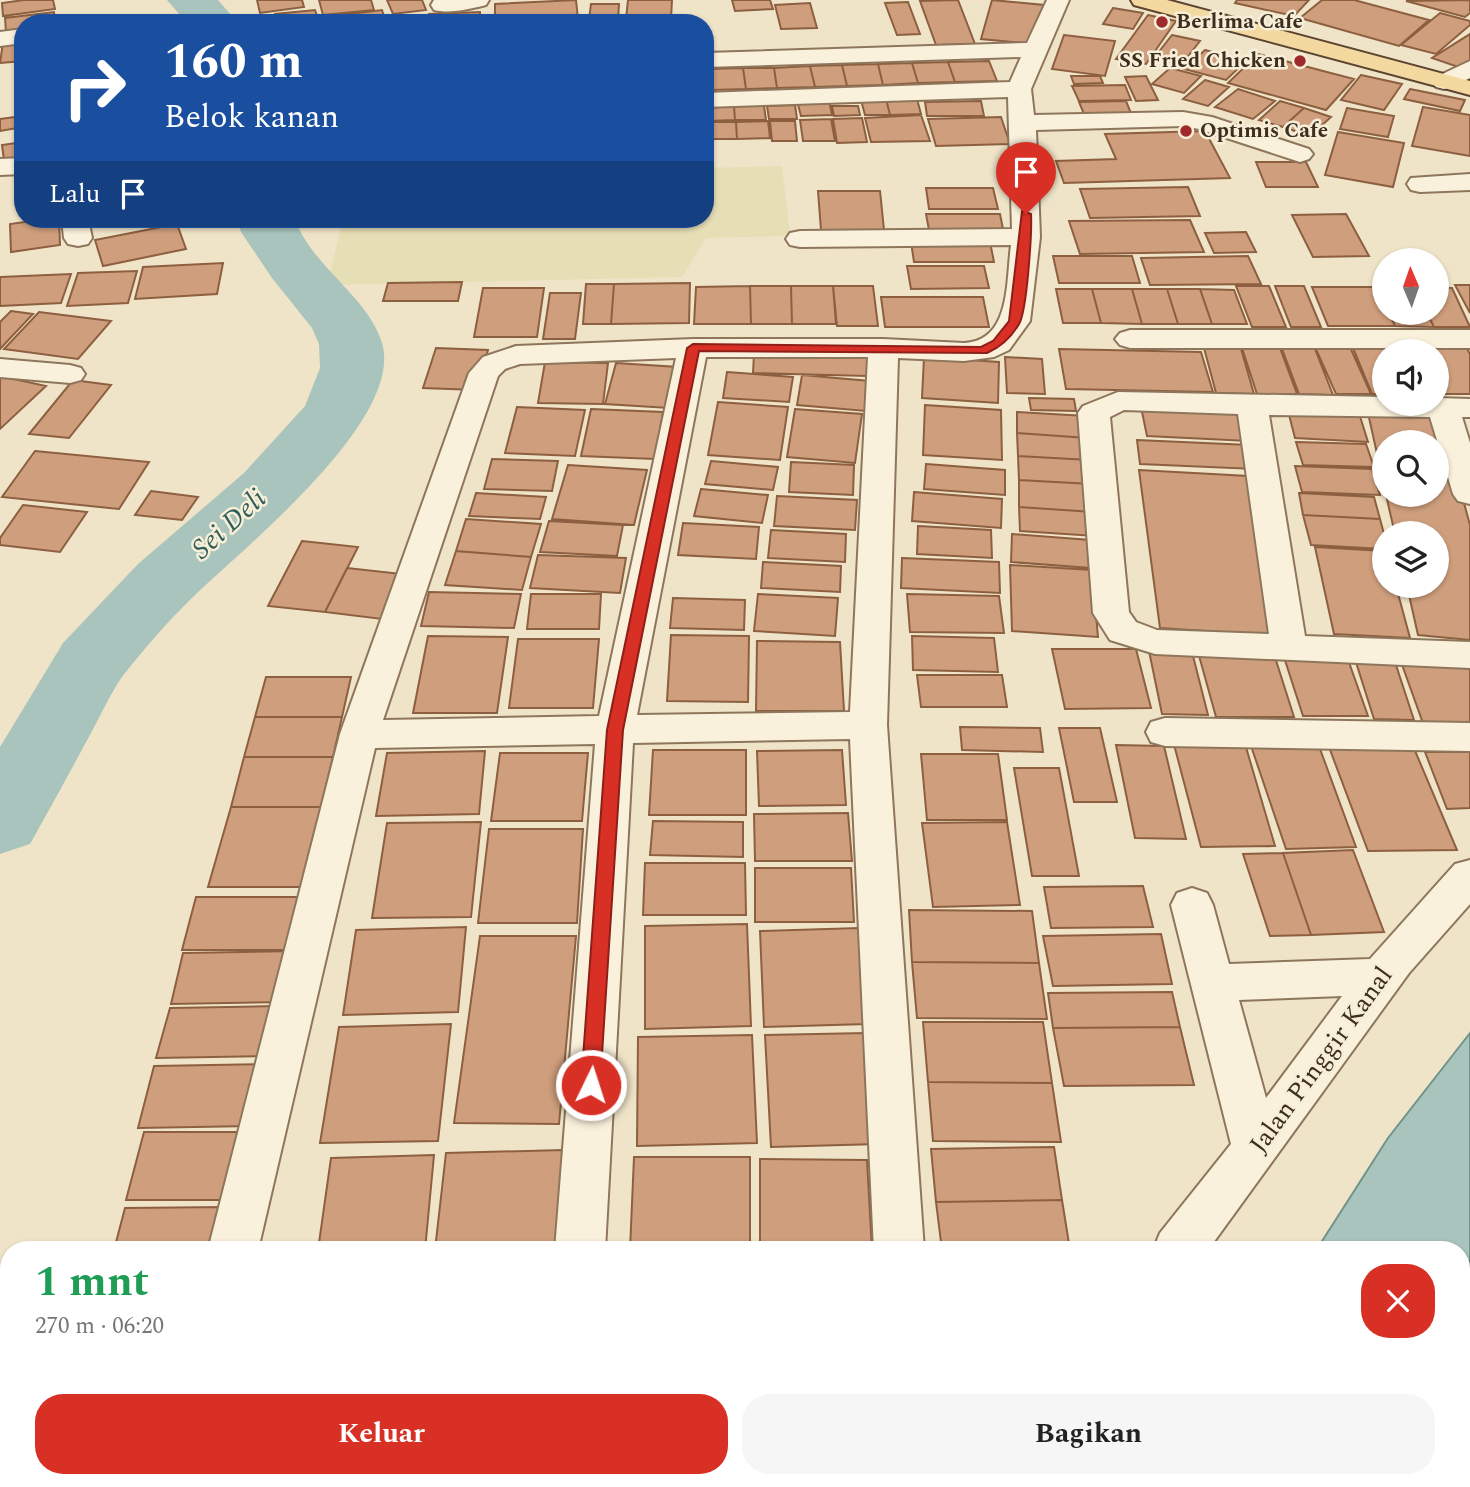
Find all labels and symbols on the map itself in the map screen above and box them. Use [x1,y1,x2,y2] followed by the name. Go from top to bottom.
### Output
[1176,6,1303,38] place label: Berlima Cafe
[1154,14,1170,30] marker: Berlima Cafe
[1119,45,1286,77] place label: SS Fried Chicken
[1292,53,1308,69] marker: SS Fried Chicken
[1200,115,1328,147] place label: Optimis Cafe
[1178,123,1194,139] marker: Optimis Cafe
[996,142,1056,214] pin
[1372,248,1449,326] north arrow
[182,478,276,570] water label: Sei Deli
[1239,958,1403,1162] street label: Jalan Pinggir Kanal
[554,1048,628,1122] position arrow

